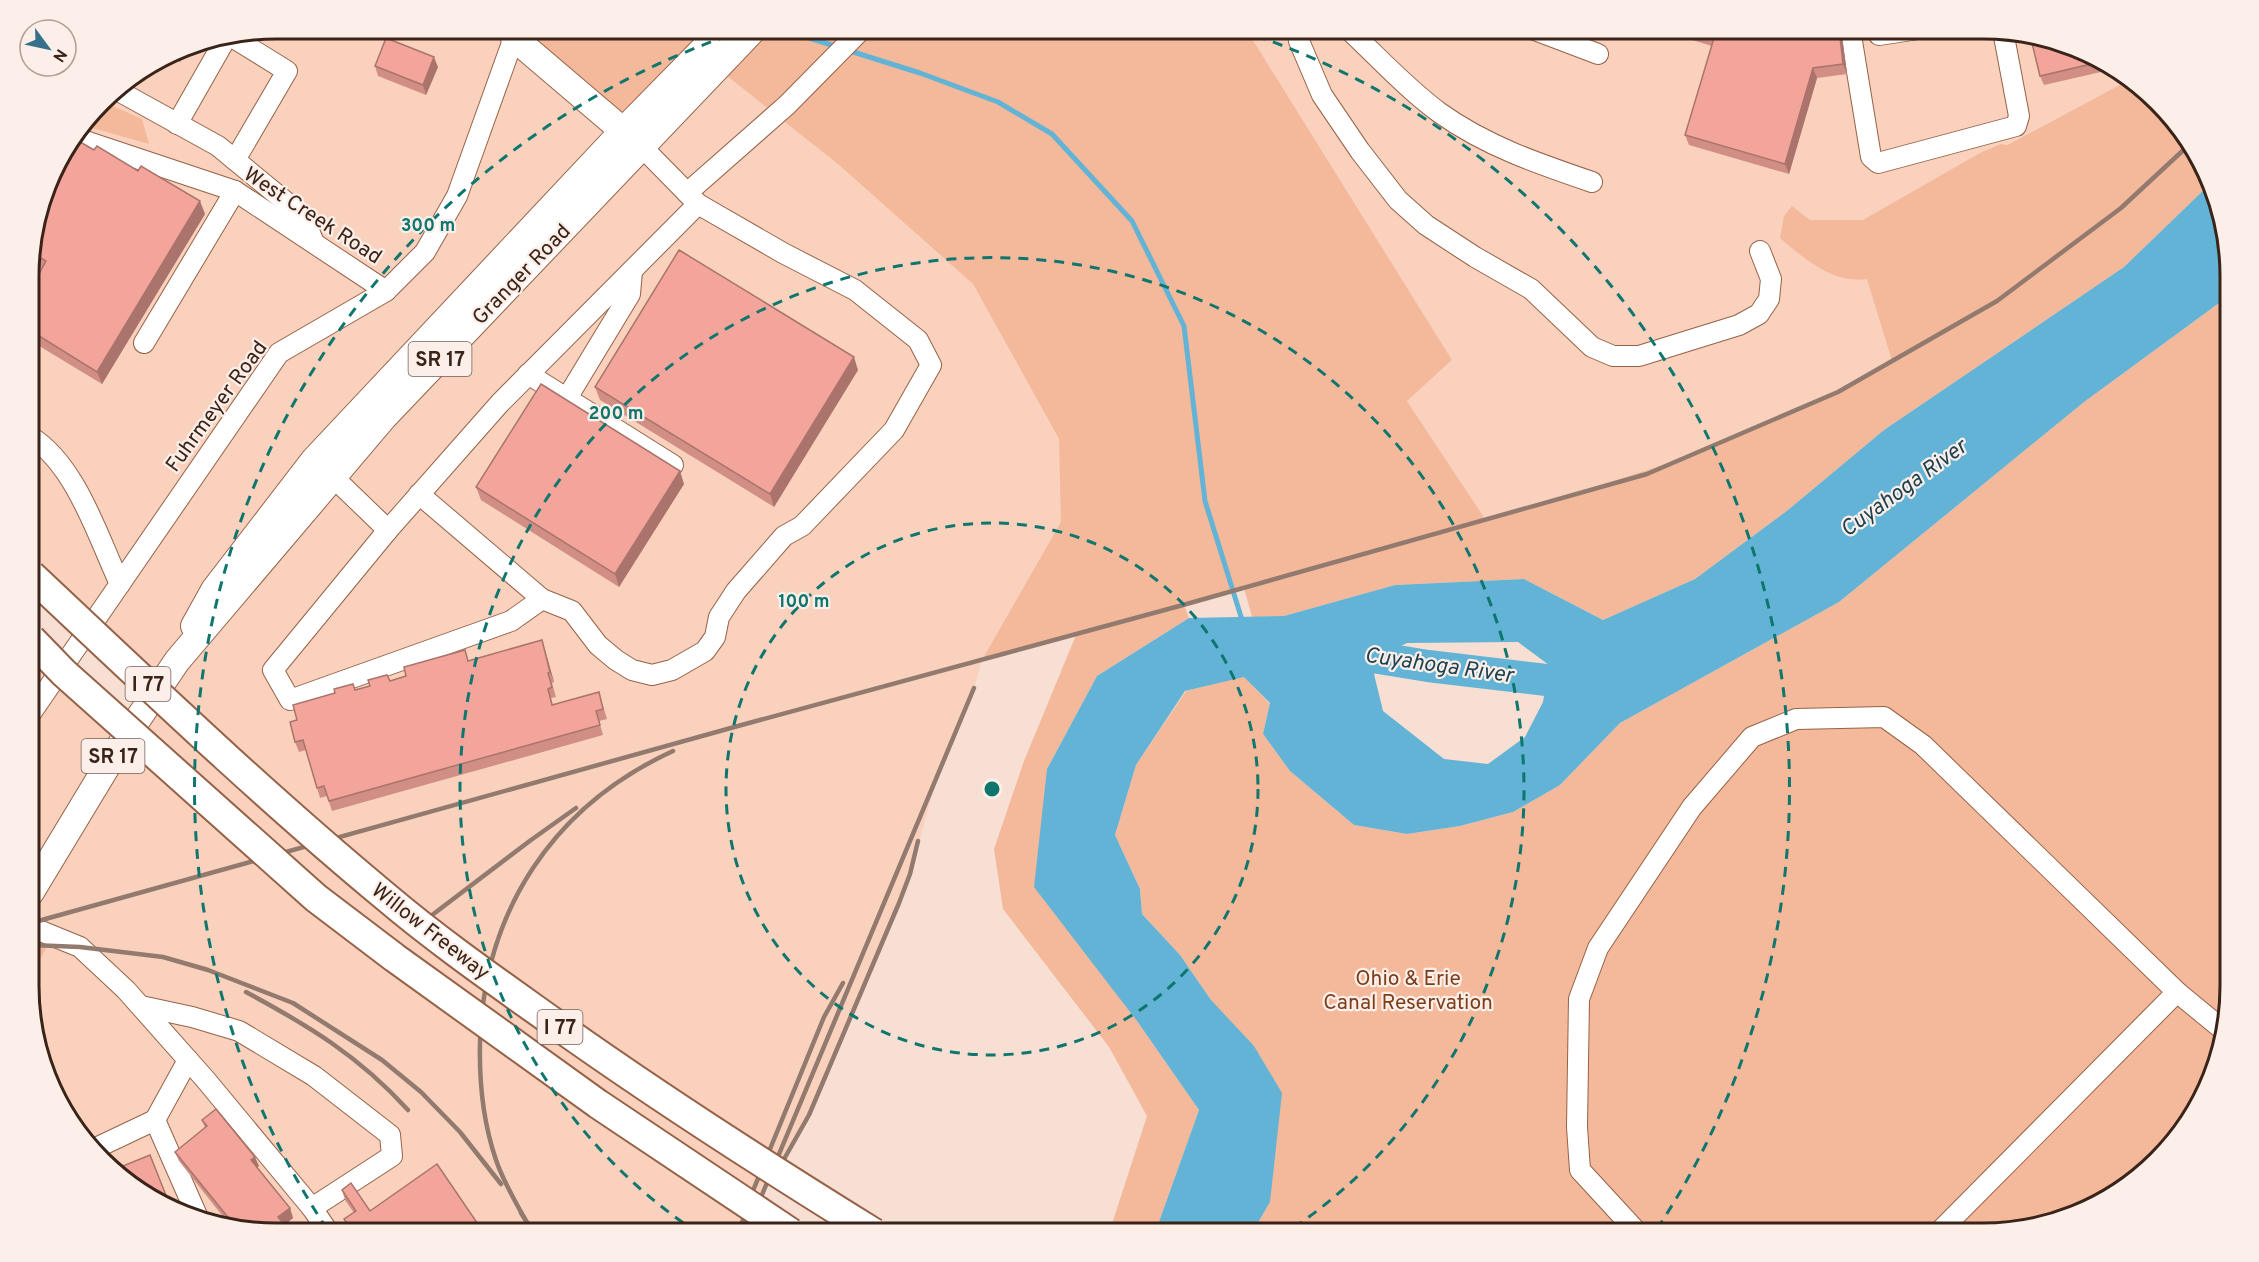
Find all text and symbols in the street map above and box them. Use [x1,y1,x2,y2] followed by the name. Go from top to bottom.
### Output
[18,18,78,78] north arrow
[47,45,70,65] text: N
[238,161,387,271] street label: West Creek Road
[401,215,455,238] text: 300 m
[467,219,577,331] street label: Granger Road
[160,336,274,478] street label: Fuhrmeyer Road
[408,342,472,376] road number: SR 17
[588,403,644,426] text: 200 m
[1836,433,1974,544] water label: Cuyahoga River
[778,591,830,614] text: 100 m
[1363,643,1516,690] water label: Cuyahoga River
[126,667,170,701] road number: I 77
[82,739,144,773] road number: SR 17
[982,779,1002,799] centre of rings
[365,878,495,987] street label: Willow Freeway
[1323,966,1493,1017] park label: Ohio & Erie Canal Reservation
[538,1010,582,1044] road number: I 77

